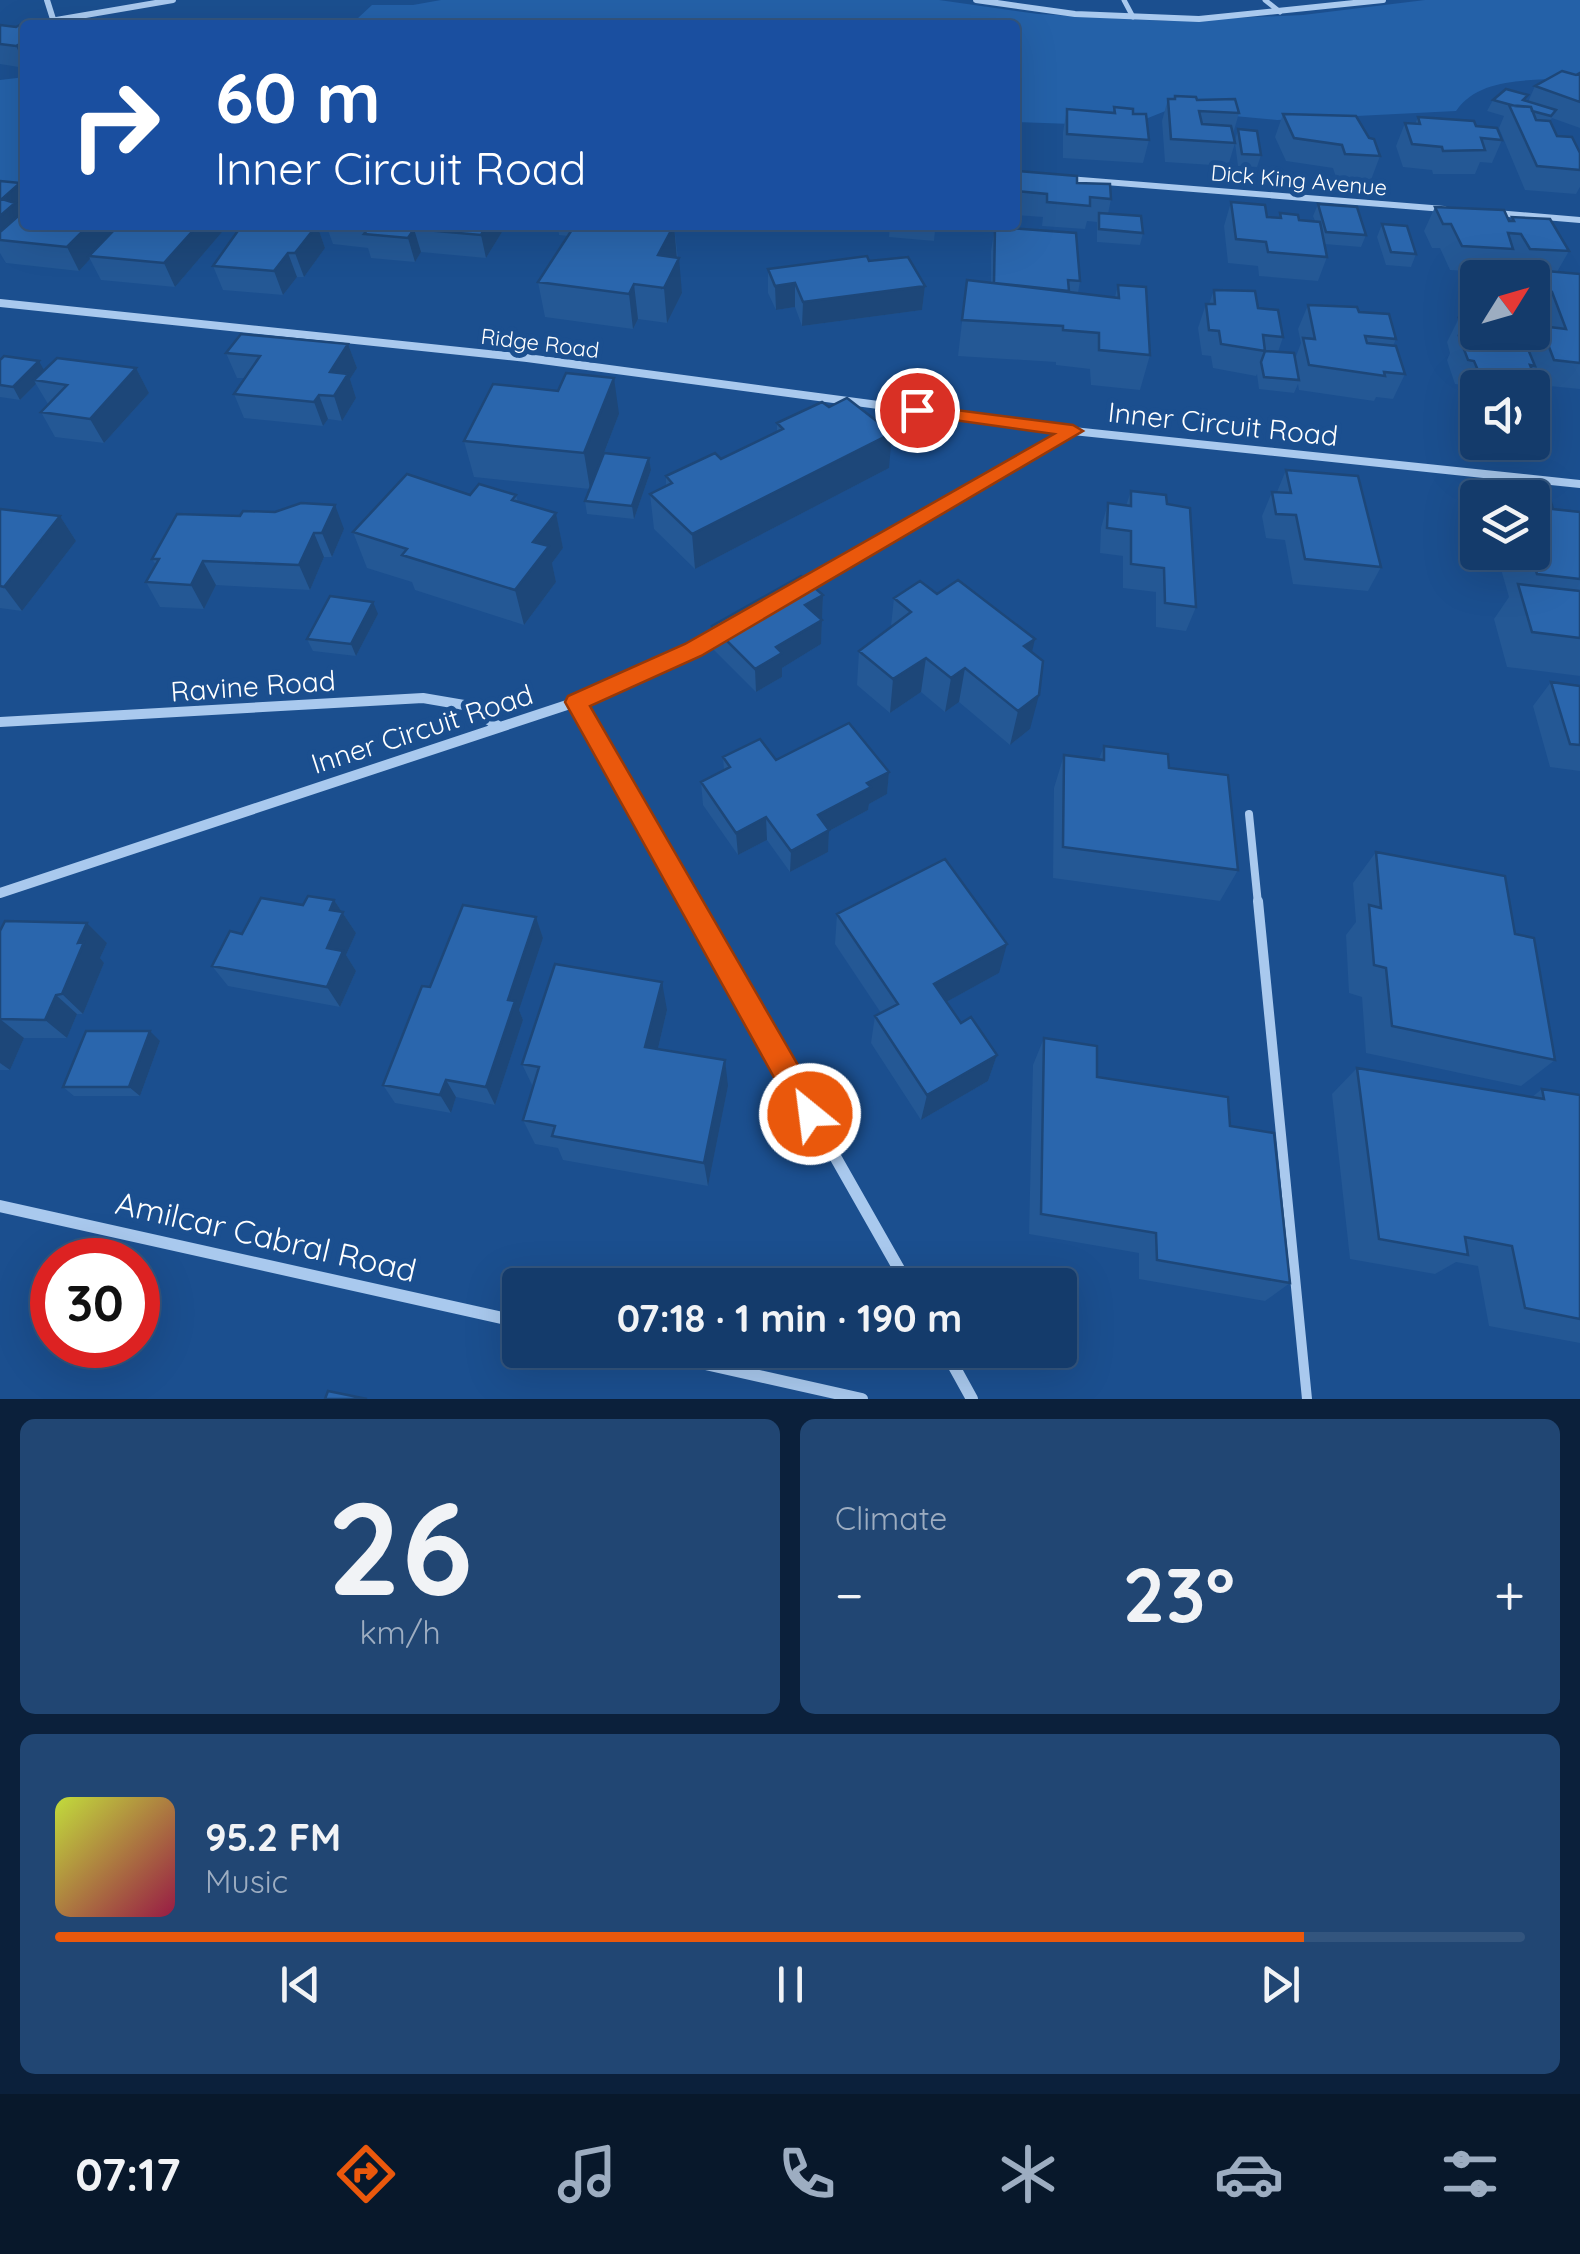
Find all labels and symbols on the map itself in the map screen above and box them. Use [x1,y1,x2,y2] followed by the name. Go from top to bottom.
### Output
[1210,158,1388,202] street label: Dick King Avenue
[1460,260,1550,350] north arrow
[479,322,601,364] street label: Ridge Road
[875,368,960,453] pin
[1106,394,1340,453] street label: Inner Circuit Road
[169,662,337,709] street label: Ravine Road
[307,676,537,781] street label: Inner Circuit Road
[758,1062,862,1166] position arrow
[112,1182,420,1290] street label: Amilcar Cabral Road
[30,1238,160,1368] speed limit sign: 30

